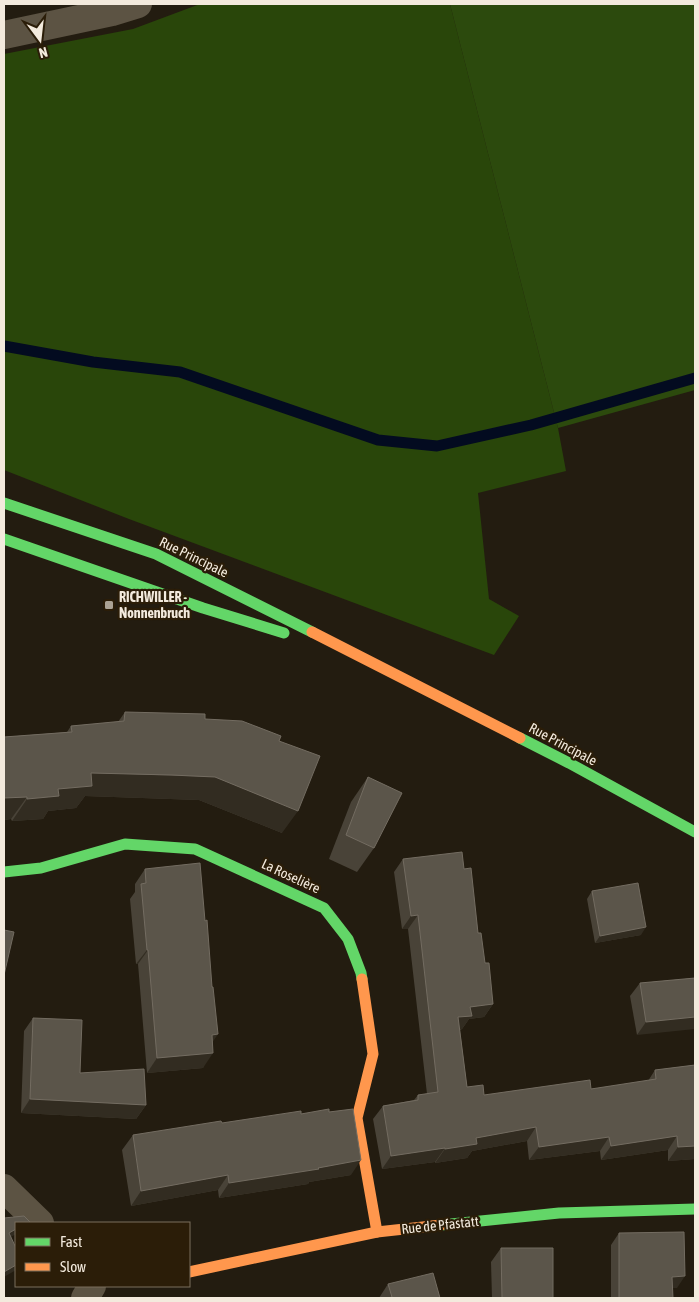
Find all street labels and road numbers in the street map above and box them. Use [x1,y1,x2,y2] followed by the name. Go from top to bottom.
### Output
[157,533,231,581] street label: Rue Principale
[526,719,600,769] street label: Rue Principale
[259,856,323,896] street label: La Roselière
[401,1213,479,1237] street label: Rue de Pfastatt

